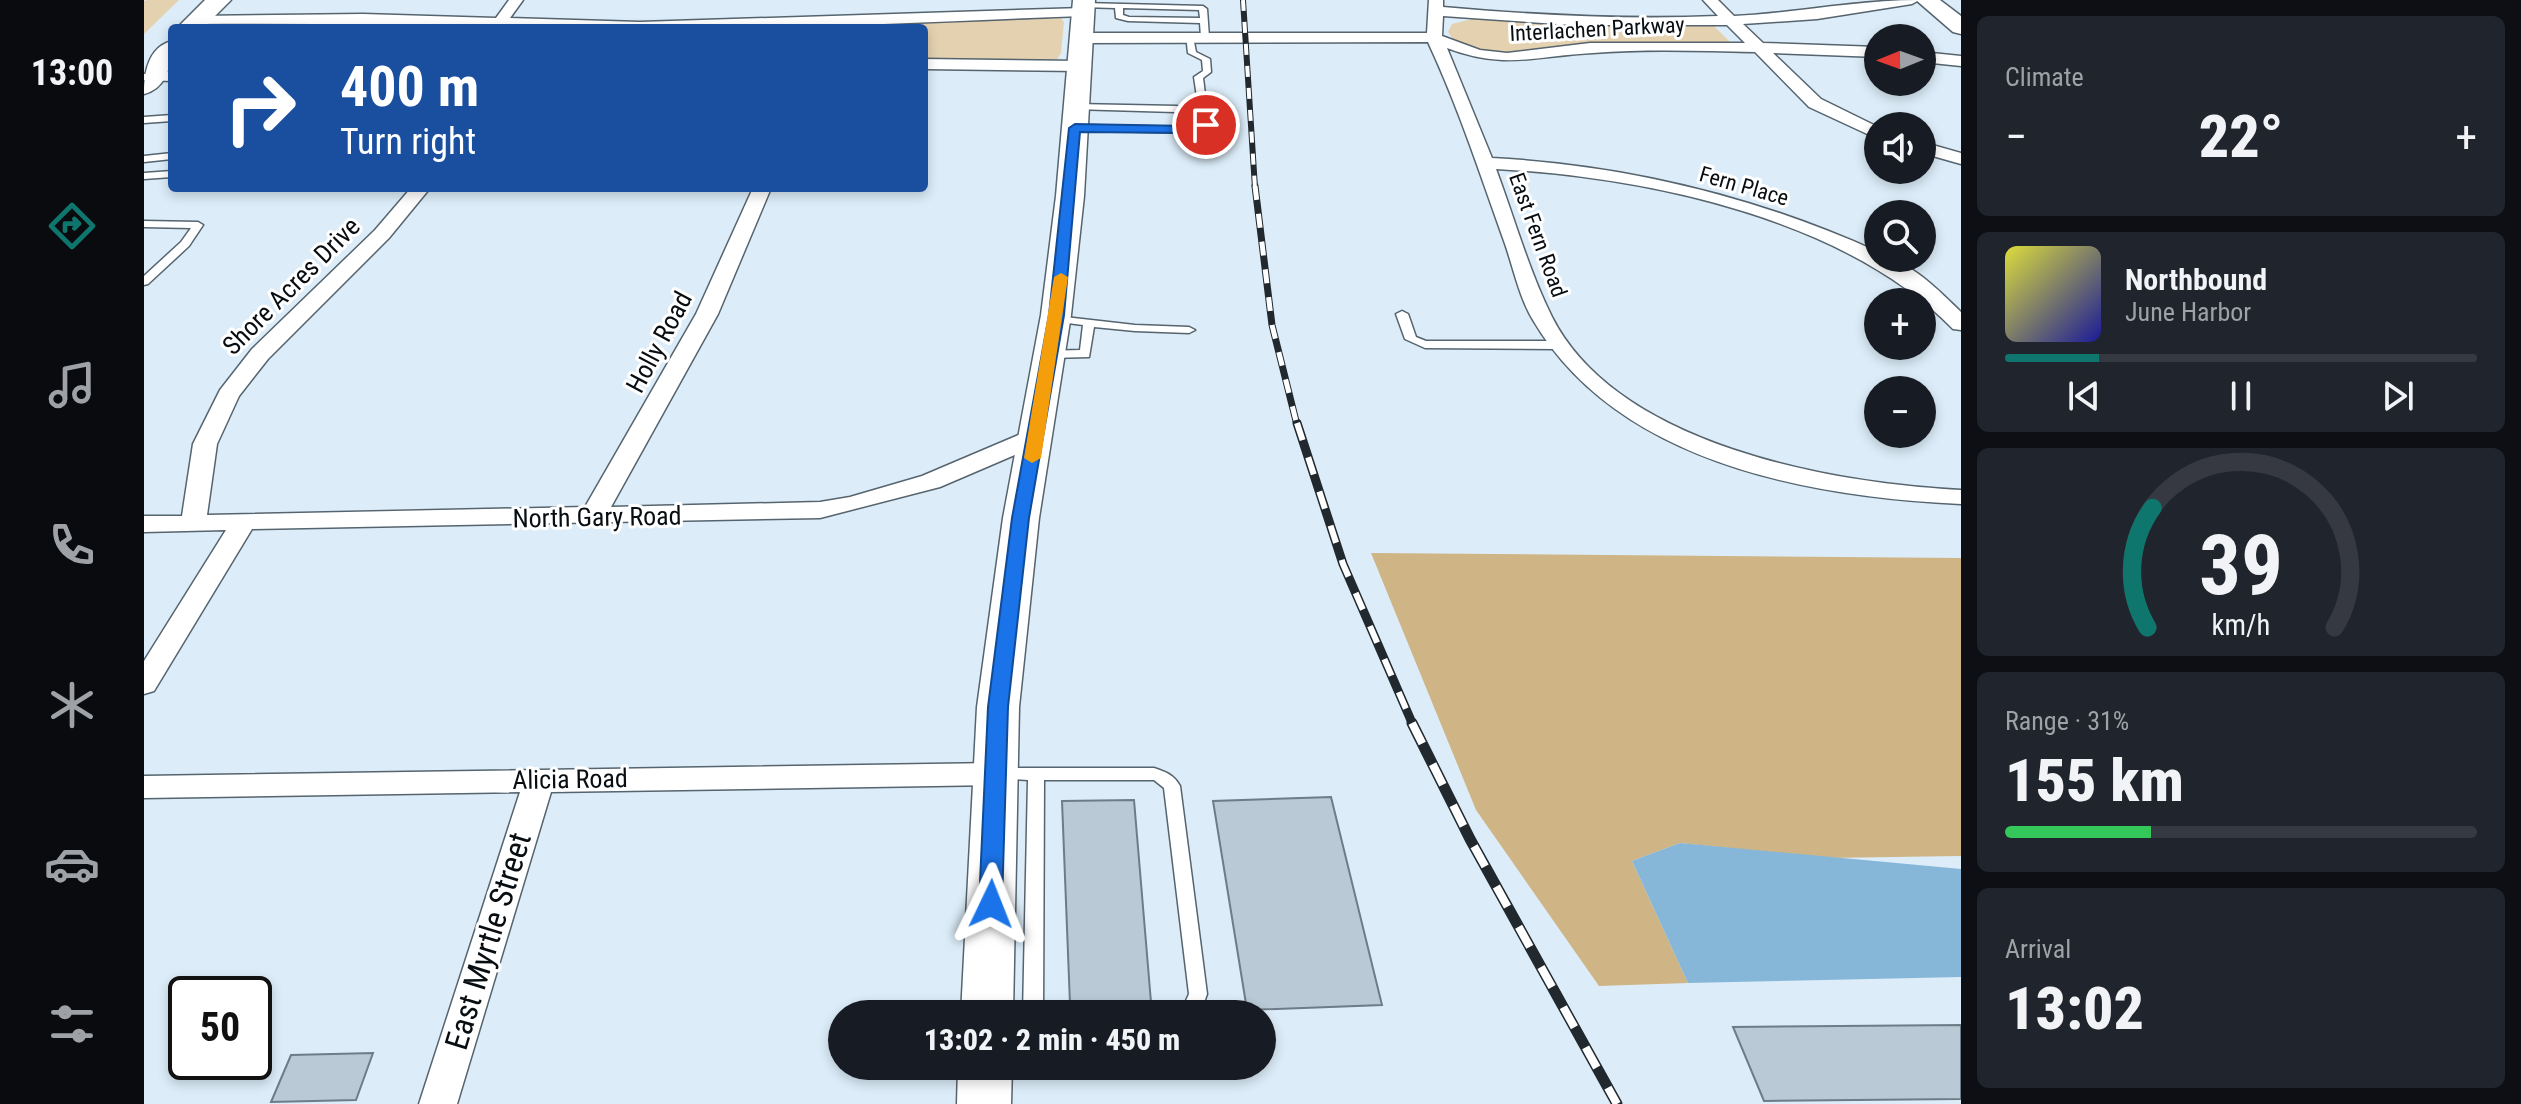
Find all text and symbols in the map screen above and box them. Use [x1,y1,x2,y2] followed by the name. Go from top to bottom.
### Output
[1509,12,1685,46] street label: Interlachen Parkway
[1864,24,1936,96] north arrow
[1864,24,1936,448] map controls
[31,52,113,94] text: 13:00
[340,54,479,120] text: 400 m
[208,56,312,160] icon: right
[2005,62,2084,92] text: Climate
[1172,91,1240,159] pin
[2199,101,2283,172] text: 22°
[1184,103,1228,147] icon: arrive
[2005,111,2027,163] text: −
[2455,111,2477,163] text: +
[1864,112,1936,184] button: sound
[340,121,476,163] text: Turn right
[1697,161,1791,211] street label: Fern Place
[1504,169,1572,301] street label: East Fern Road
[44,198,100,254] icon: directions
[1864,200,1936,272] button: search
[216,211,366,361] street label: Shore Acres Drive
[2125,262,2267,297] text: Northbound
[620,286,698,398] street label: Holly Road
[1864,288,1936,360] button: +
[2125,297,2251,327] text: June Harbor
[44,357,100,413] icon: music
[2062,374,2106,418] icon: previous
[2219,374,2263,418] icon: pause
[2376,374,2420,418] icon: next
[1864,376,1936,448] button: −
[512,501,682,533] street label: North Gary Road
[44,517,100,573] icon: phone
[2199,517,2283,614] text: 39
[2212,608,2270,642] text: km/h
[44,677,100,733] icon: climate
[2005,706,2129,736] text: Range · 31%
[2005,745,2184,816] text: 155 km
[512,763,628,795] street label: Alicia Road
[437,828,539,1054] street label: East Myrtle Street
[44,836,100,892] icon: car
[949,862,1033,946] position arrow
[2005,934,2071,964] text: Arrival
[2005,973,2144,1044] text: 13:02
[168,976,272,1080] speed limit sign: 50
[44,996,100,1052] icon: filters
[924,1022,1180,1057] text: 13:02 · 2 min · 450 m

